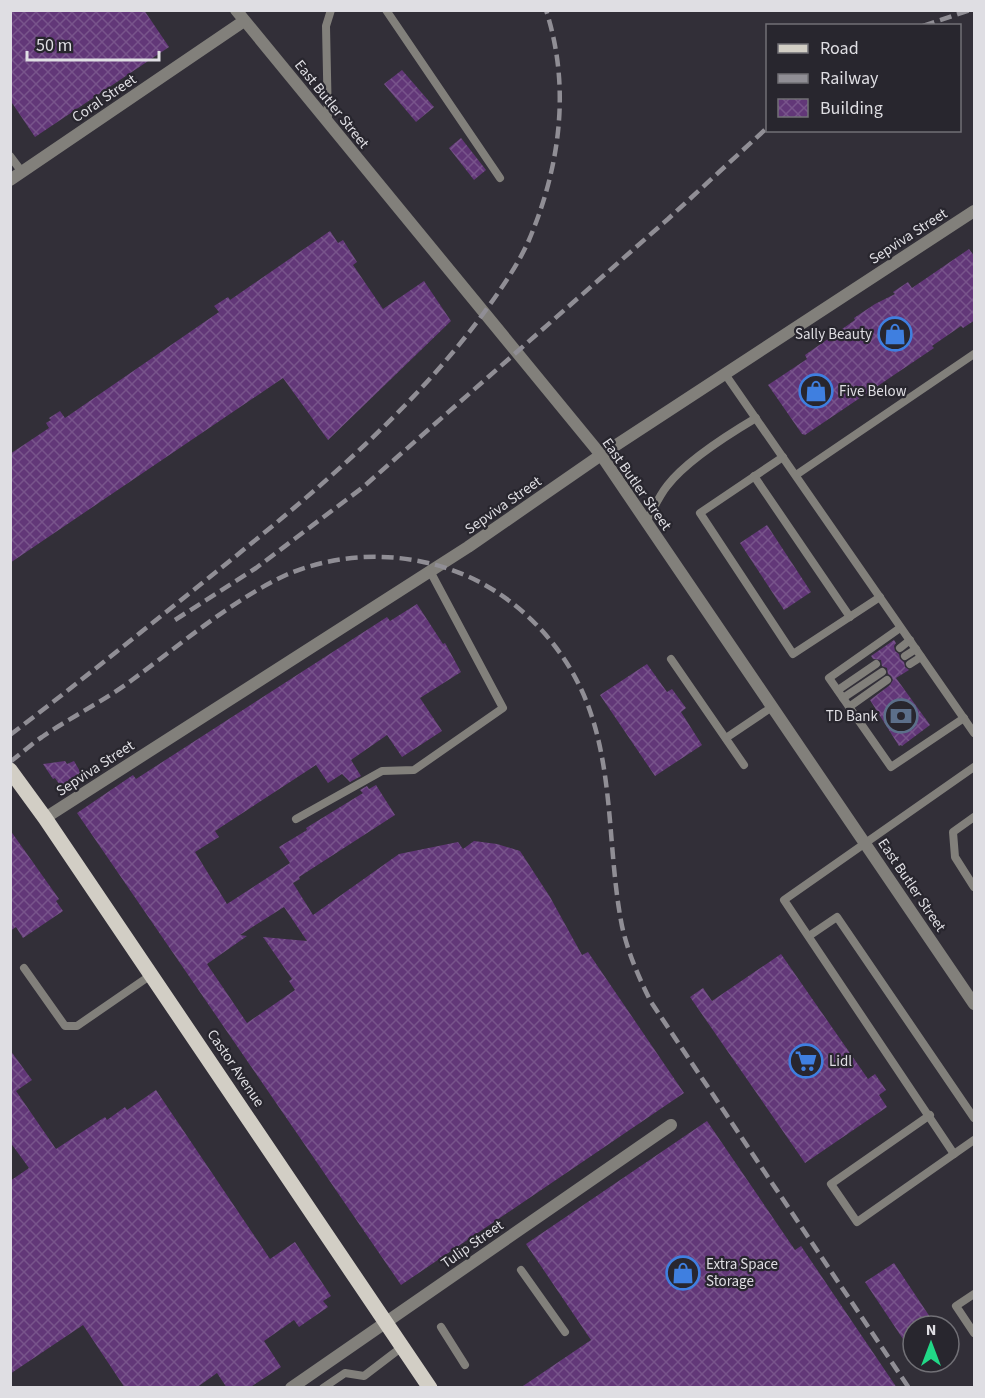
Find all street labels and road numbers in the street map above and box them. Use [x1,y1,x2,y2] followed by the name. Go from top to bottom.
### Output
[289,55,374,153] street label: East Butler Street
[68,69,141,128] street label: Coral Street
[865,203,951,270] street label: Sepviva Street
[597,434,676,535] street label: East Butler Street
[461,471,546,540] street label: Sepviva Street
[52,735,138,802] street label: Sepviva Street
[873,834,951,936] street label: East Butler Street
[202,1025,269,1111] street label: Castor Avenue
[437,1215,508,1274] street label: Tulip Street

